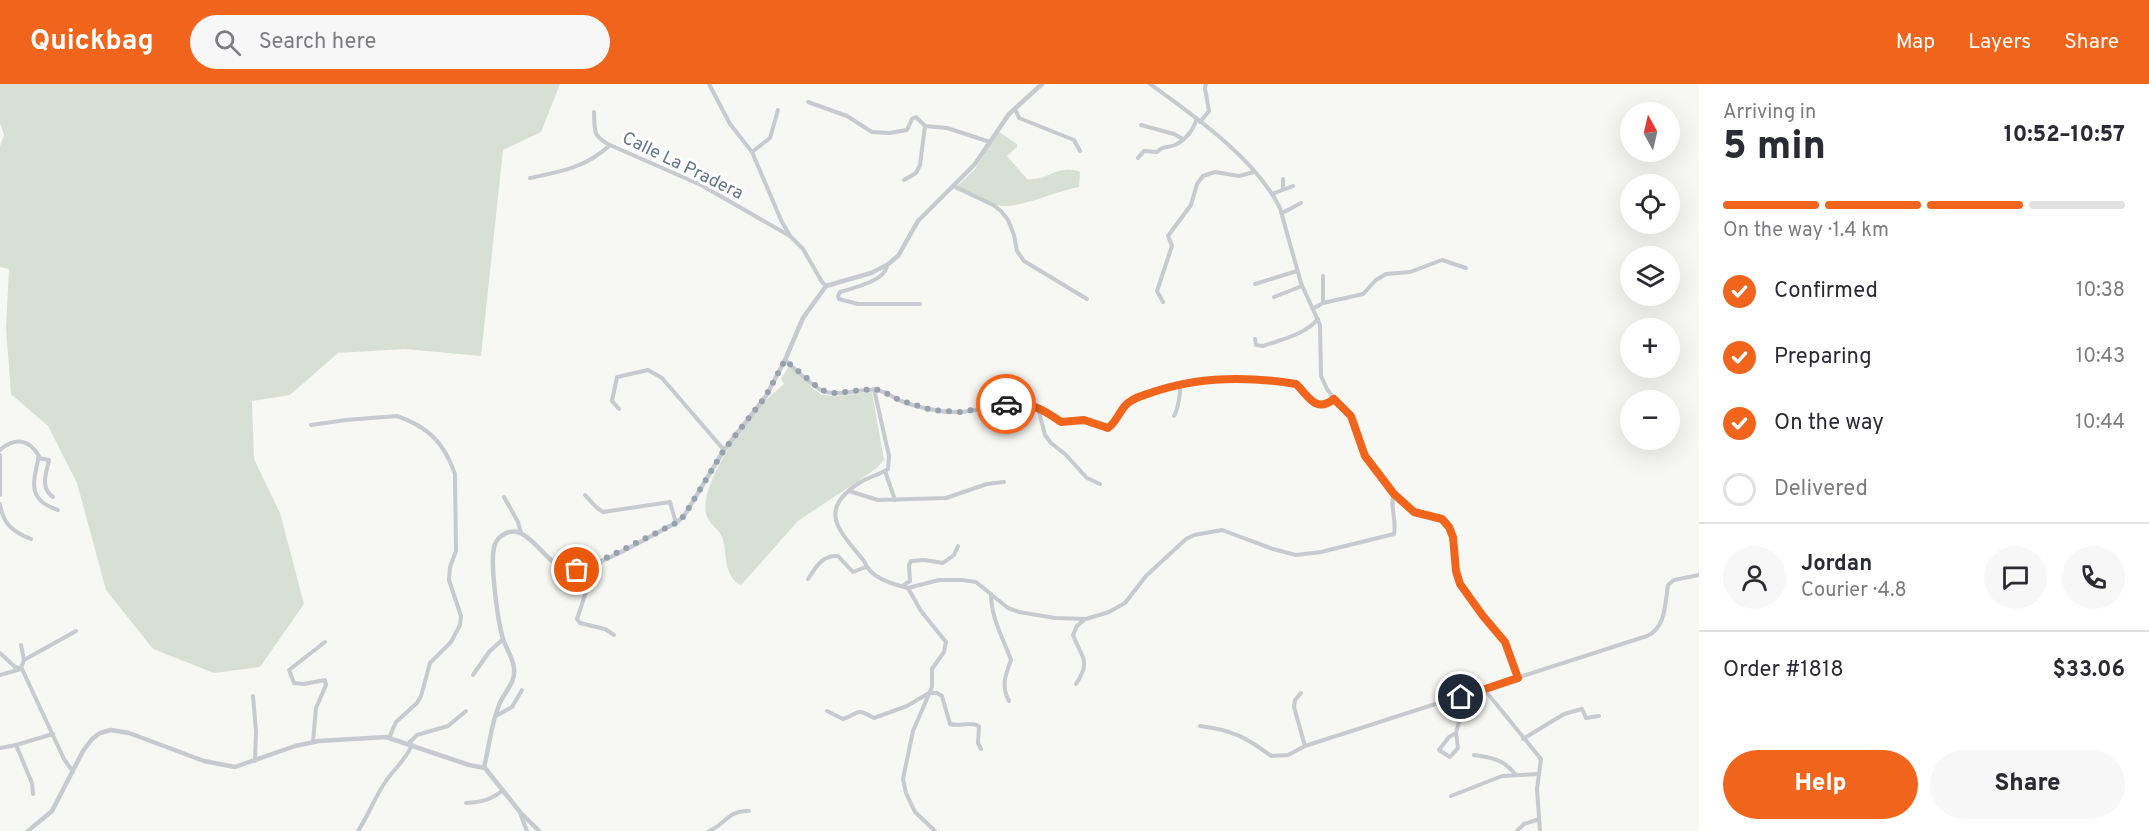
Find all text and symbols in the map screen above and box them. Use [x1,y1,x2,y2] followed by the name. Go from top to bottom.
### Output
[190,15,610,69] search box
[30,24,154,60] text: Quickbag
[211,26,244,59] icon: search
[259,29,376,56] text: Search here
[1896,29,1935,56] text: Map
[1968,29,2031,56] text: Layers
[2064,29,2119,56] text: Share
[1723,100,1816,126] text: Arriving in
[1620,102,1680,162] north arrow
[1620,102,1680,450] map controls
[2004,122,2125,149] text: 10:52–10:57
[1723,124,1826,173] text: 5 min
[618,127,747,206] street label: Calle La Pradera
[1620,174,1680,234] button: locate
[1723,218,1889,244] text: On the way · 1.4 km
[1620,246,1680,306] button: layers
[1723,275,1756,308] icon: check
[1774,278,1878,305] text: Confirmed
[2076,278,2125,304] text: 10:38
[1620,318,1680,378] button: +
[1723,341,1756,374] icon: check
[1774,344,1872,371] text: Preparing
[2076,344,2125,370] text: 10:43
[976,374,1036,434] courier
[990,388,1023,421] icon: car
[1620,390,1680,450] button: −
[1723,407,1756,440] icon: check
[1774,410,1884,437] text: On the way
[2075,410,2125,436] text: 10:44
[1774,476,1868,503] text: Delivered
[551,544,602,595] pin
[1723,546,1786,609] button: person
[1984,546,2047,609] button: chat
[2062,546,2125,609] button: phone
[1801,551,1872,578] text: Jordan
[560,553,593,586] icon: bag
[1801,578,1907,604] text: Courier · 4.8
[1723,657,1844,684] text: Order #1818
[2053,657,2125,684] text: $33.06
[1435,671,1486,722] pin
[1444,680,1477,713] icon: home
[1723,750,1918,819] button: Help
[1930,750,2125,819] button: Share

